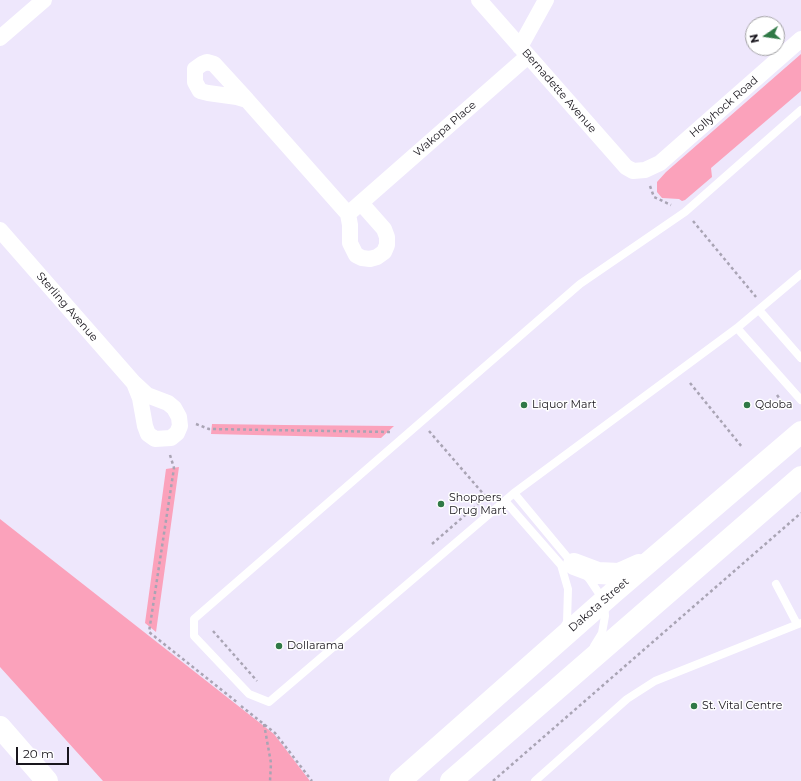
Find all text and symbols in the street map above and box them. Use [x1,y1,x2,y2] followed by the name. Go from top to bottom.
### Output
[745,16,785,56] north arrow
[746,33,762,44] text: N
[519,46,599,136] street label: Bernadette Avenue
[687,74,761,140] street label: Hollyhock Road
[411,98,479,160] street label: Wakopa Place
[33,270,101,344] street label: Sterling Avenue
[532,398,597,412] place label: Liquor Mart
[755,398,792,412] place label: Qdoba
[519,400,529,410] marker: Liquor Mart
[742,400,752,410] marker: Qdoba
[449,491,506,517] place label: Shoppers Drug Mart
[436,499,446,509] marker: Shoppers Drug Mart
[566,575,632,635] street label: Dakota Street
[287,639,344,653] place label: Dollarama
[274,641,284,651] marker: Dollarama
[702,699,782,713] place label: St. Vital Centre
[689,701,699,711] marker: St. Vital Centre
[18,739,71,765] scale bar
[23,746,54,761] text: 20 m

